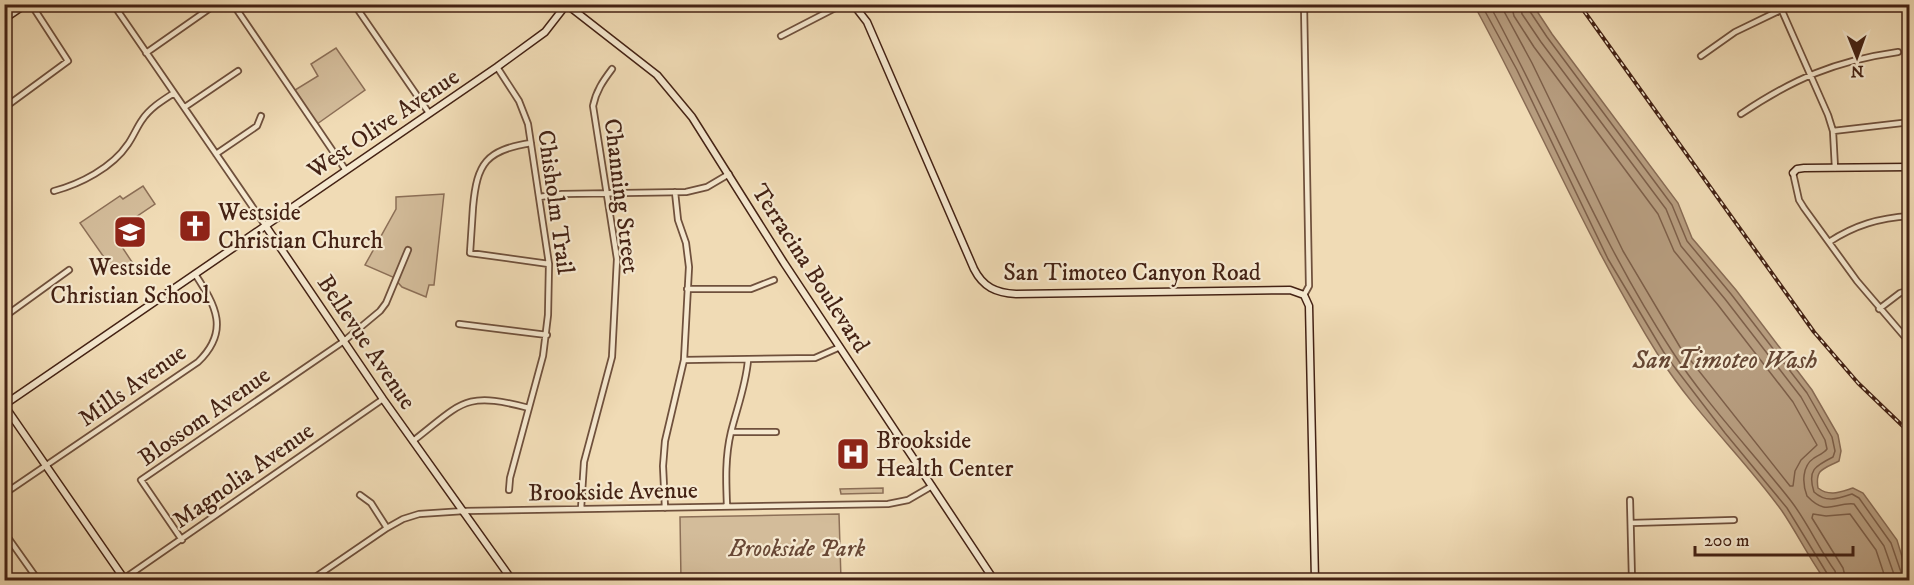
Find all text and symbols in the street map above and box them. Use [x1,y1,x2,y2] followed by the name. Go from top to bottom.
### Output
[1827,27,1887,87] north arrow
[1851,61,1864,81] text: N
[301,62,465,186] street label: West Olive Avenue
[597,117,645,276] street label: Channing Street
[530,128,580,277] street label: Chisholm Trail
[744,178,876,359] street label: Terracina Boulevard
[217,198,384,256] place label: Westside Christian Church
[177,208,213,244] church icon: Westside Christian Church
[112,214,148,250] school or university icon: Westside Christian School
[50,253,210,311] place label: Westside Christian School
[1003,258,1261,288] street label: San Timoteo Canyon Road
[310,270,422,416] street label: Bellevue Avenue
[73,338,192,434] street label: Mills Avenue
[1631,344,1818,377] water label: San Timoteo Wash
[133,360,276,473] street label: Blossom Avenue
[167,416,320,536] street label: Magnolia Avenue
[876,426,1013,484] place label: Brookside Health Center
[835,436,871,472] hospital icon: Brookside Health Center
[528,476,698,508] street label: Brookside Avenue
[1695,519,1852,557] scale bar
[1704,530,1750,552] text: 200 m
[728,534,865,564] park label: Brookside Park

